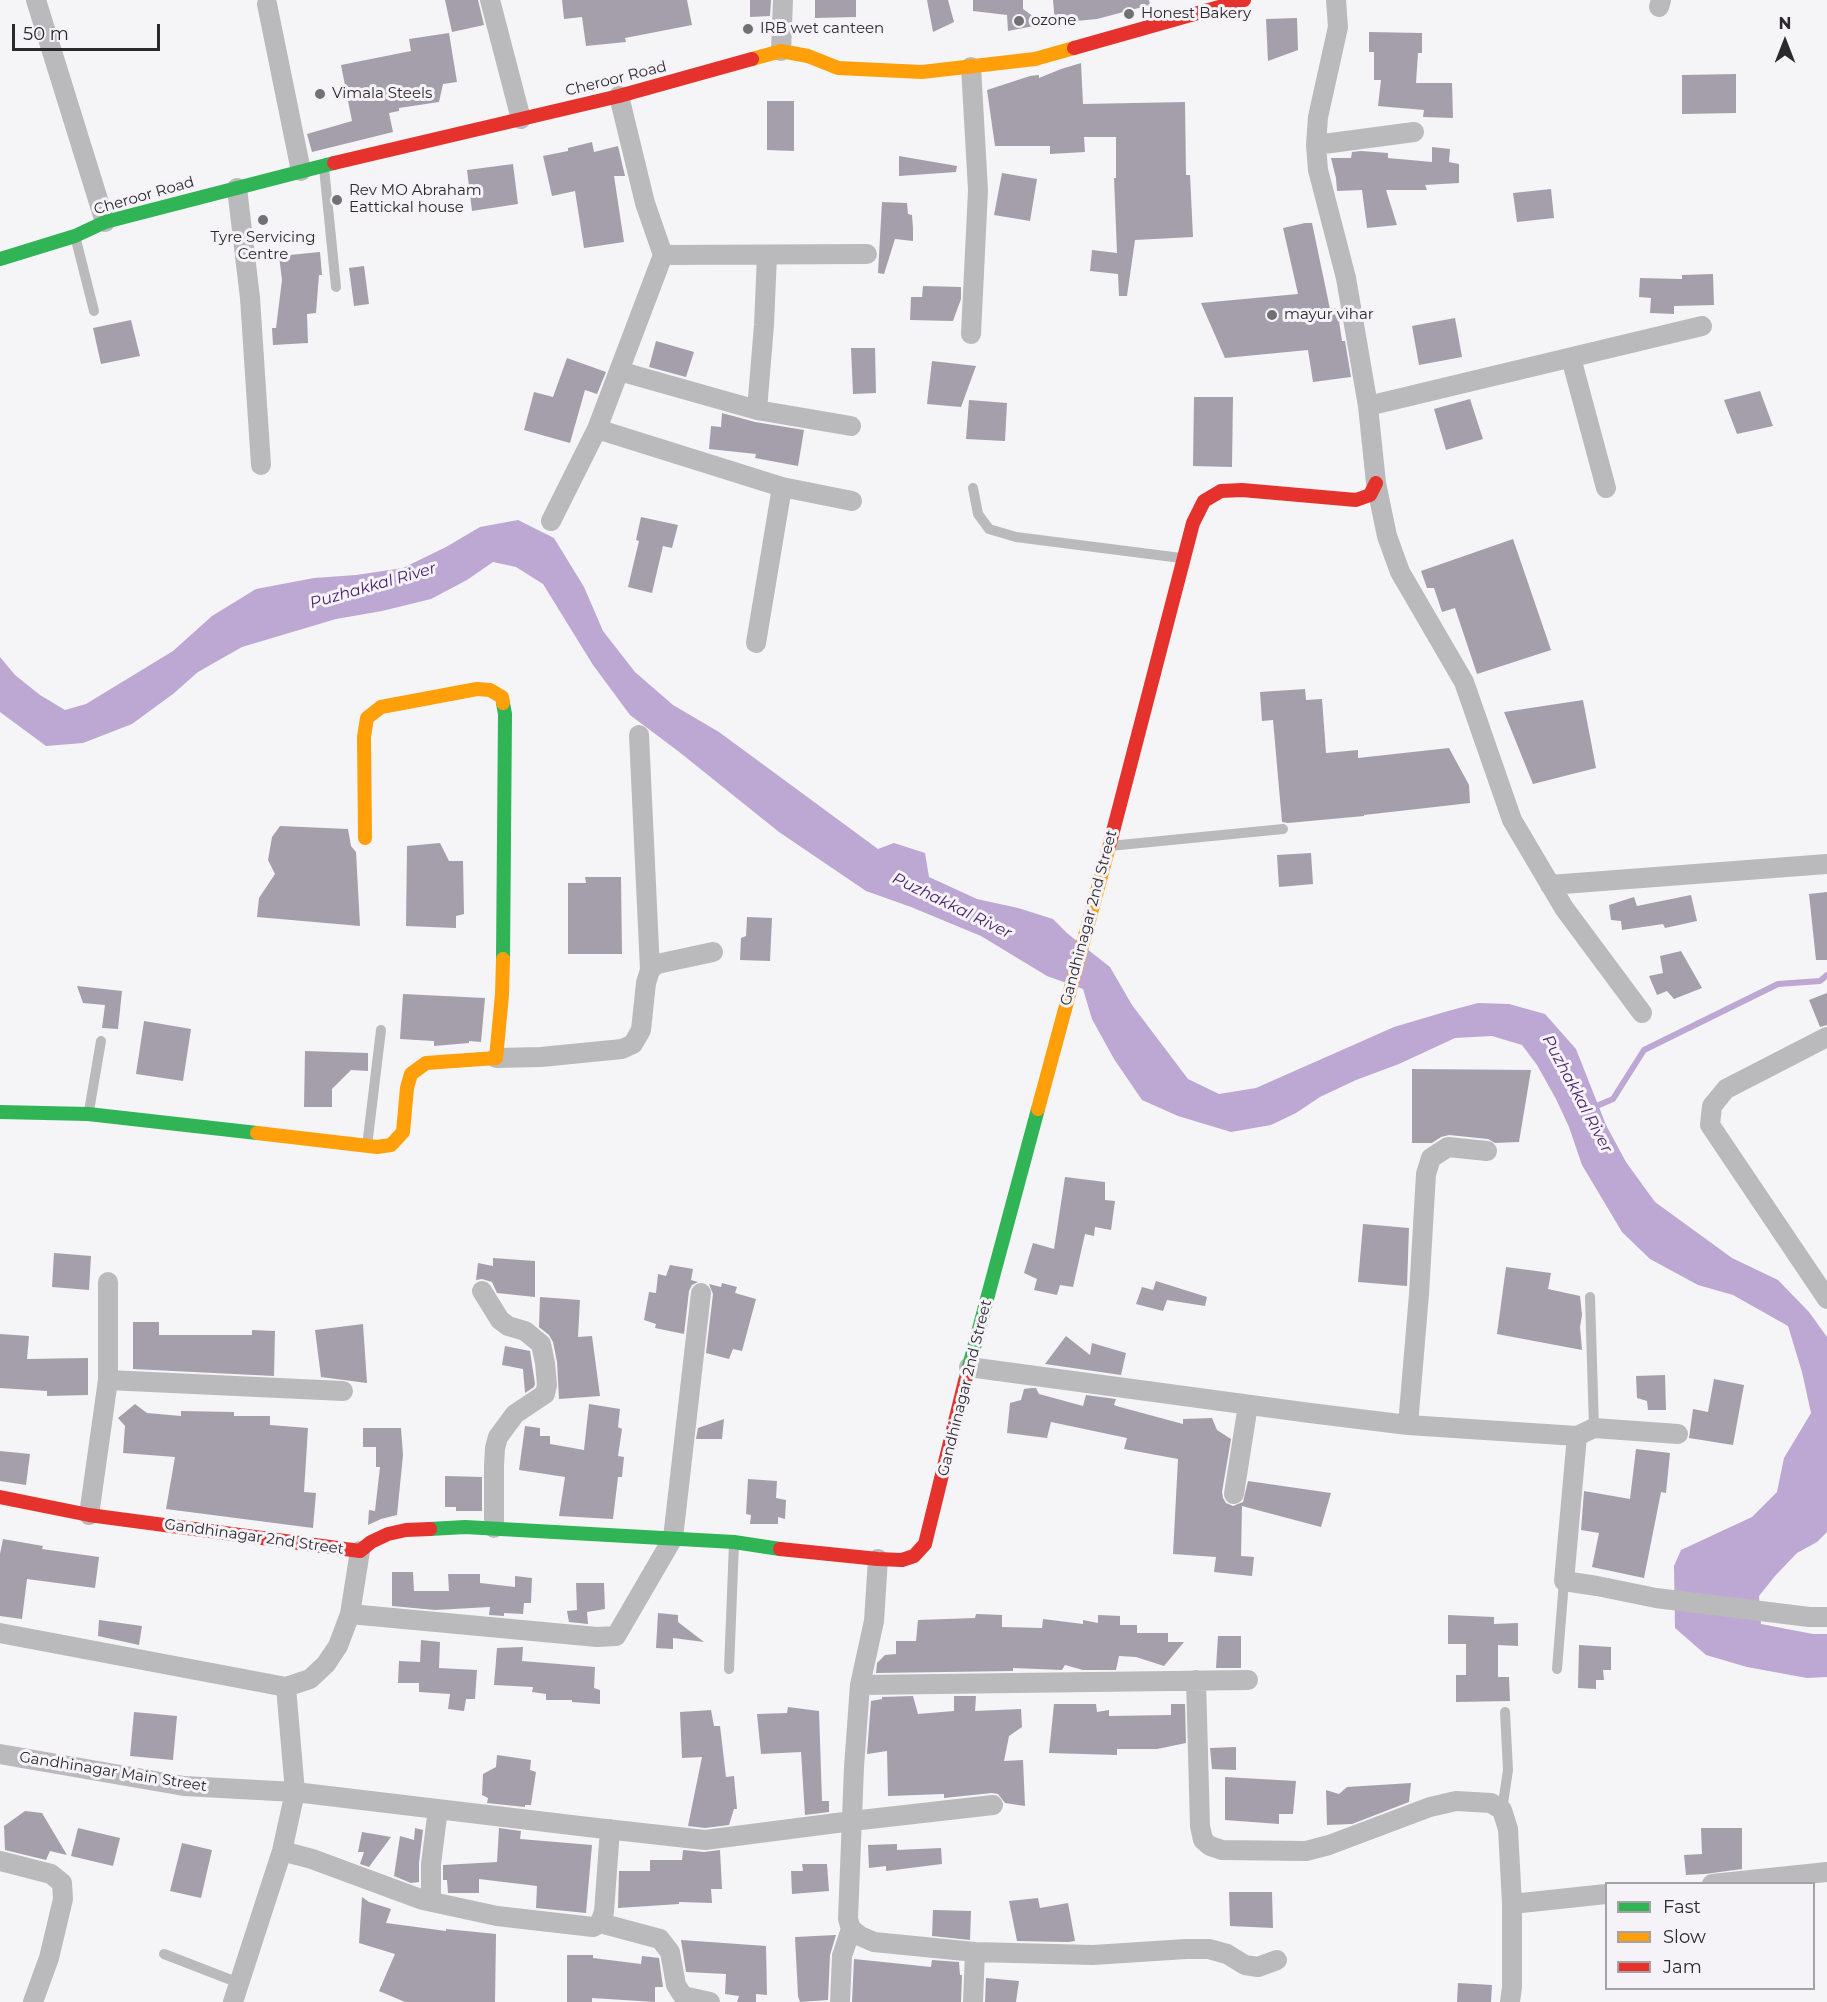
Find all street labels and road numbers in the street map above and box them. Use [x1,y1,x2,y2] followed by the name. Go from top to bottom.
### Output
[564,58,668,100] street label: Cheroor Road
[92,173,196,219] street label: Cheroor Road
[1057,828,1121,1008] street label: Gandhinagar 2nd Street
[934,1298,996,1478] street label: Gandhinagar 2nd Street
[163,1515,345,1559] street label: Gandhinagar 2nd Street
[18,1748,208,1796] street label: Gandhinagar Main Street

